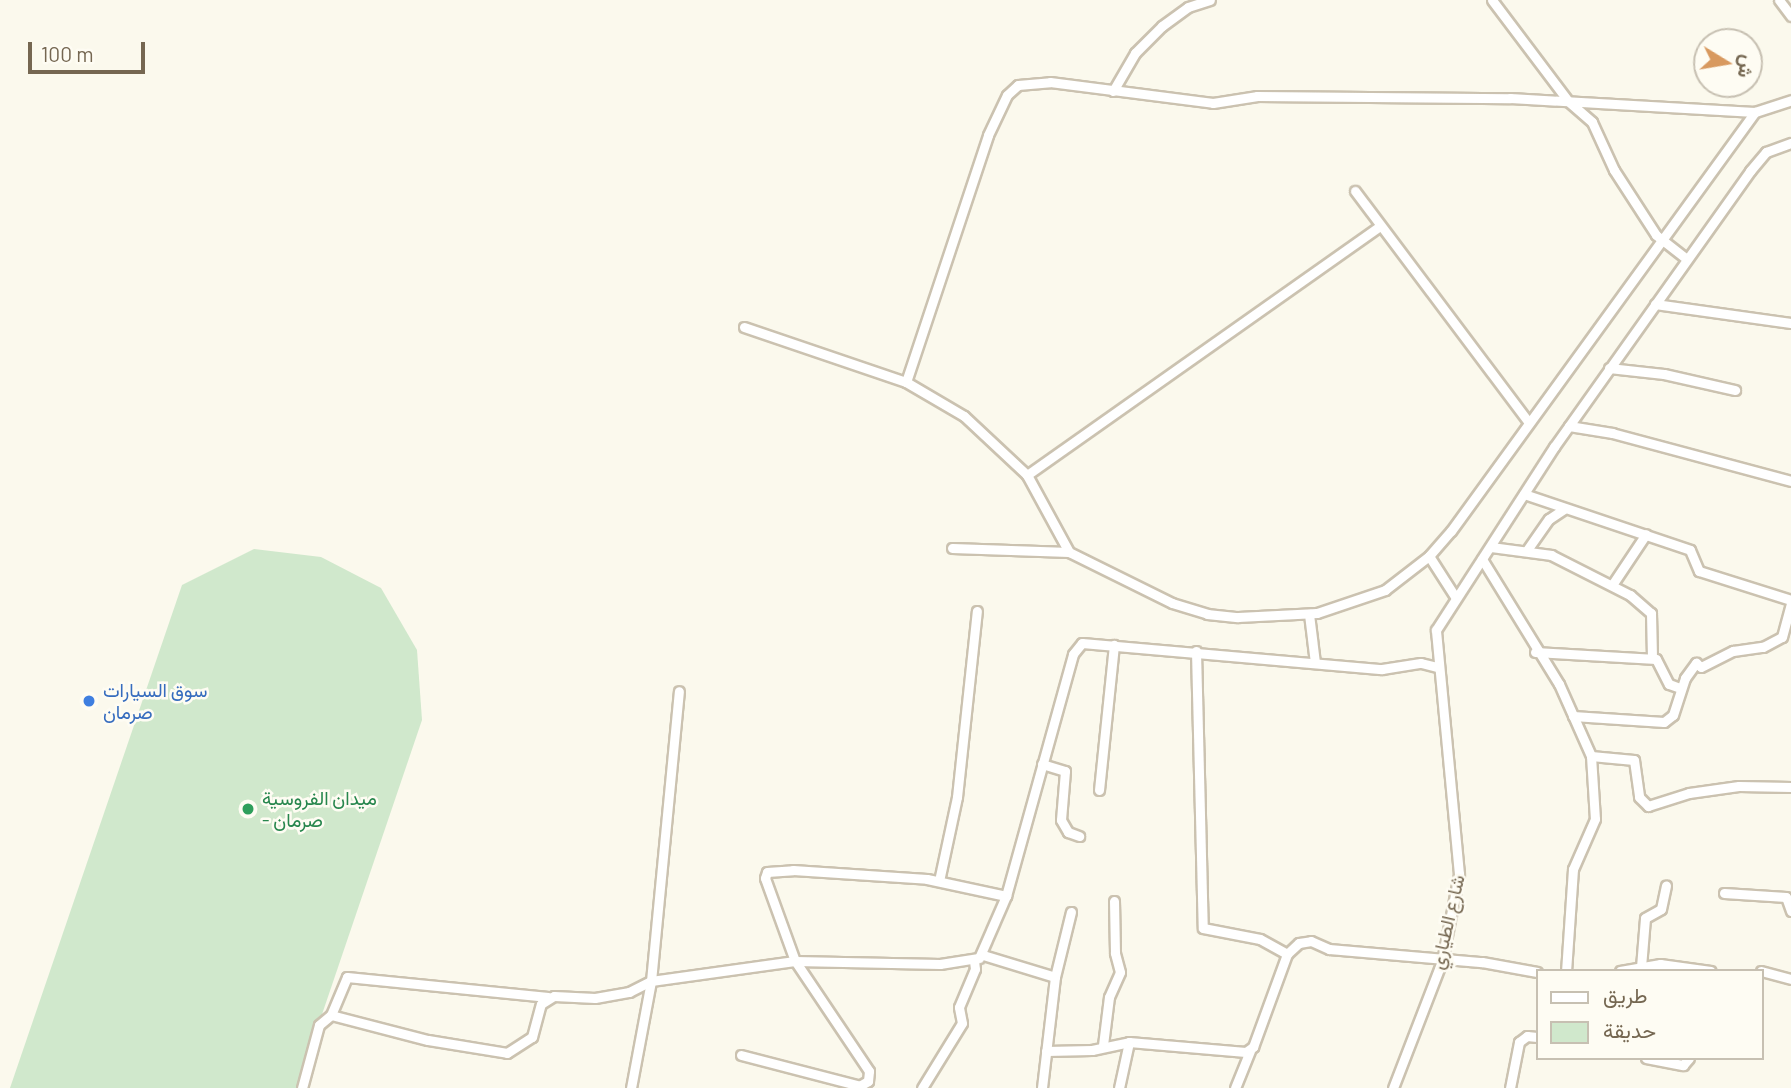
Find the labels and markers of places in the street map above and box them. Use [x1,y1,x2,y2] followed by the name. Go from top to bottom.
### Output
[103,679,207,723] place label: سوق السيارات صرمان
[81,693,97,709] marker: سوق السيارات صرمان
[262,787,377,831] place label: ميدان الفروسية - صرمان
[240,801,256,817] marker: ميدان الفروسية - صرمان

